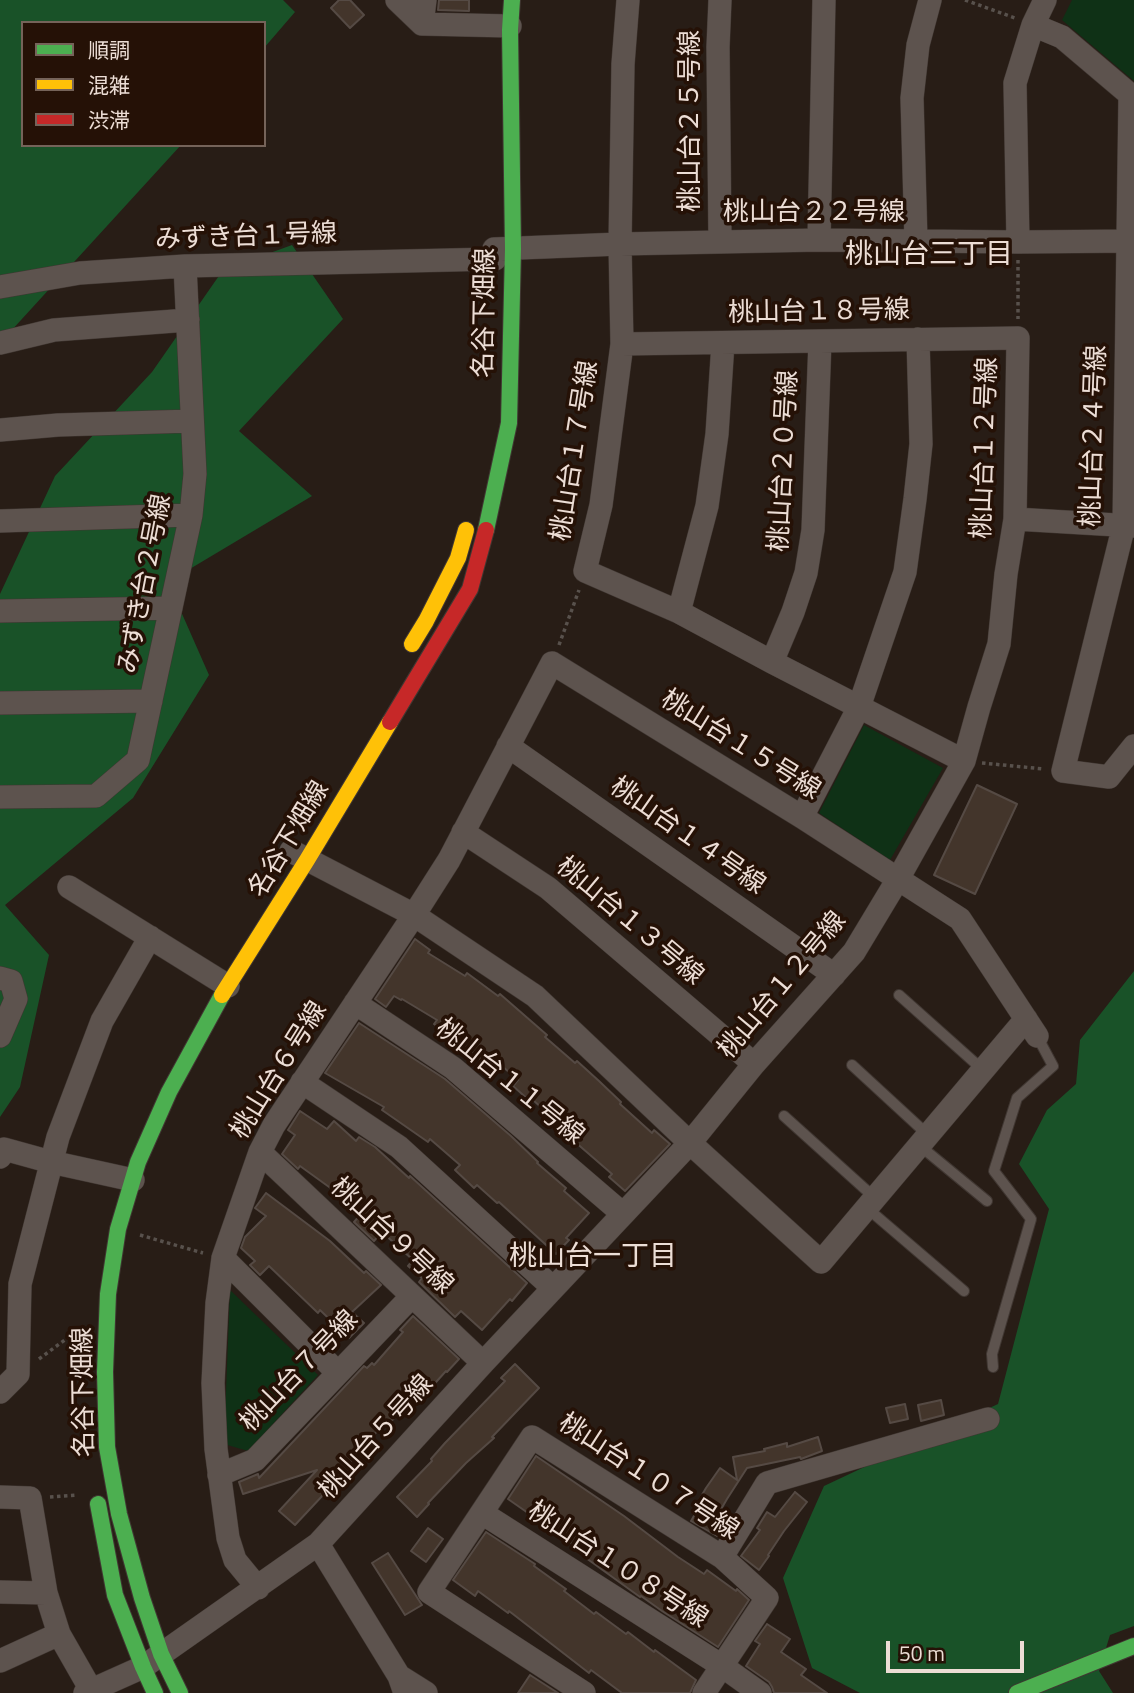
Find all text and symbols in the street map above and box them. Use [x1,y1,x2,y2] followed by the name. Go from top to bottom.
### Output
[21,21,266,147] legend
[676,30,708,212] street label: 桃山台２５号線
[88,34,130,66] text: 順調
[88,69,130,101] text: 混雑
[88,104,130,136] text: 渋滞
[723,198,905,230] street label: 桃山台２２号線
[155,219,337,257] street label: みずき台１号線
[845,239,1013,273] district label: 桃山台三丁目
[469,248,503,378] street label: 名谷下畑線
[728,296,910,330] street label: 桃山台１８号線
[1076,345,1114,527] street label: 桃山台２４号線
[967,357,1005,539] street label: 桃山台１２号線
[546,359,606,543] street label: 桃山台１７号線
[765,369,805,553] street label: 桃山台２０号線
[113,492,179,676] street label: みずき台２号線
[655,685,825,807] street label: 桃山台１５号線
[604,772,770,902] street label: 桃山台１４号線
[243,776,337,904] street label: 名谷下畑線
[549,852,709,992] street label: 桃山台１３号線
[713,906,853,1066] street label: 桃山台１２号線
[225,997,335,1145] street label: 桃山台６号線
[428,1014,590,1152] street label: 桃山台１１号線
[323,1172,459,1302] street label: 桃山台９号線
[509,1241,677,1275] district label: 桃山台一丁目
[235,1305,365,1439] street label: 桃山台７号線
[68,1327,102,1457] street label: 名谷下畑線
[313,1370,441,1506] street label: 桃山台５号線
[552,1408,744,1548] street label: 桃山台１０７号線
[521,1496,713,1636] street label: 桃山台１０８号線
[889,1626,1027,1670] scale bar
[899,1637,945,1669] text: 50 m

